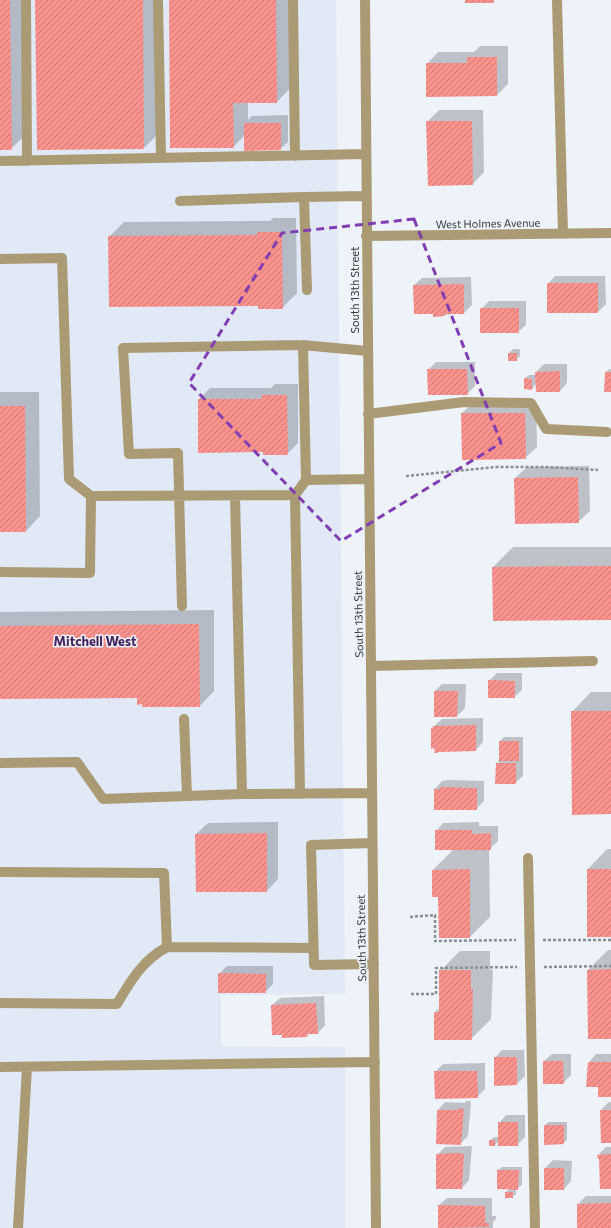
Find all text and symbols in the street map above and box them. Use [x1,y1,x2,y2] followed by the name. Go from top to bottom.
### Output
[436,216,541,230] street label: West Holmes Avenue
[348,246,361,334] street label: South 13th Street
[351,570,365,658] street label: South 13th Street
[54,633,137,649] district label: Mitchell West
[354,894,368,982] street label: South 13th Street

